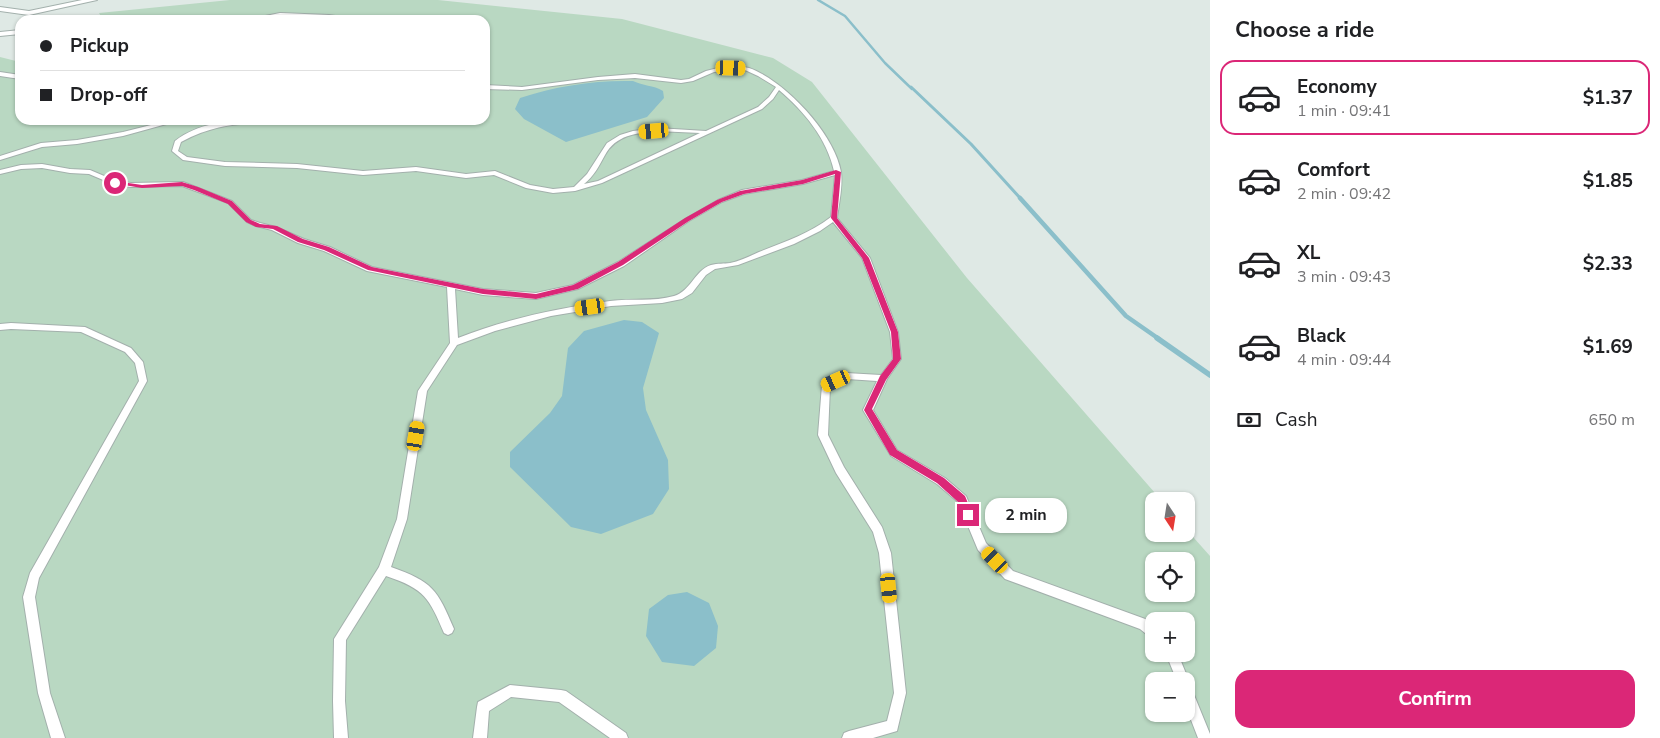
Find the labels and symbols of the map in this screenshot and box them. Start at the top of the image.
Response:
car [715,60,746,76]
car [638,122,669,140]
route start [104,172,126,194]
car [574,297,605,317]
car [819,368,852,394]
car [406,420,425,452]
north arrow [1145,492,1195,542]
callout: 2 min [986,498,1068,532]
route end [957,504,979,526]
car [979,544,1010,576]
car [879,572,898,604]

